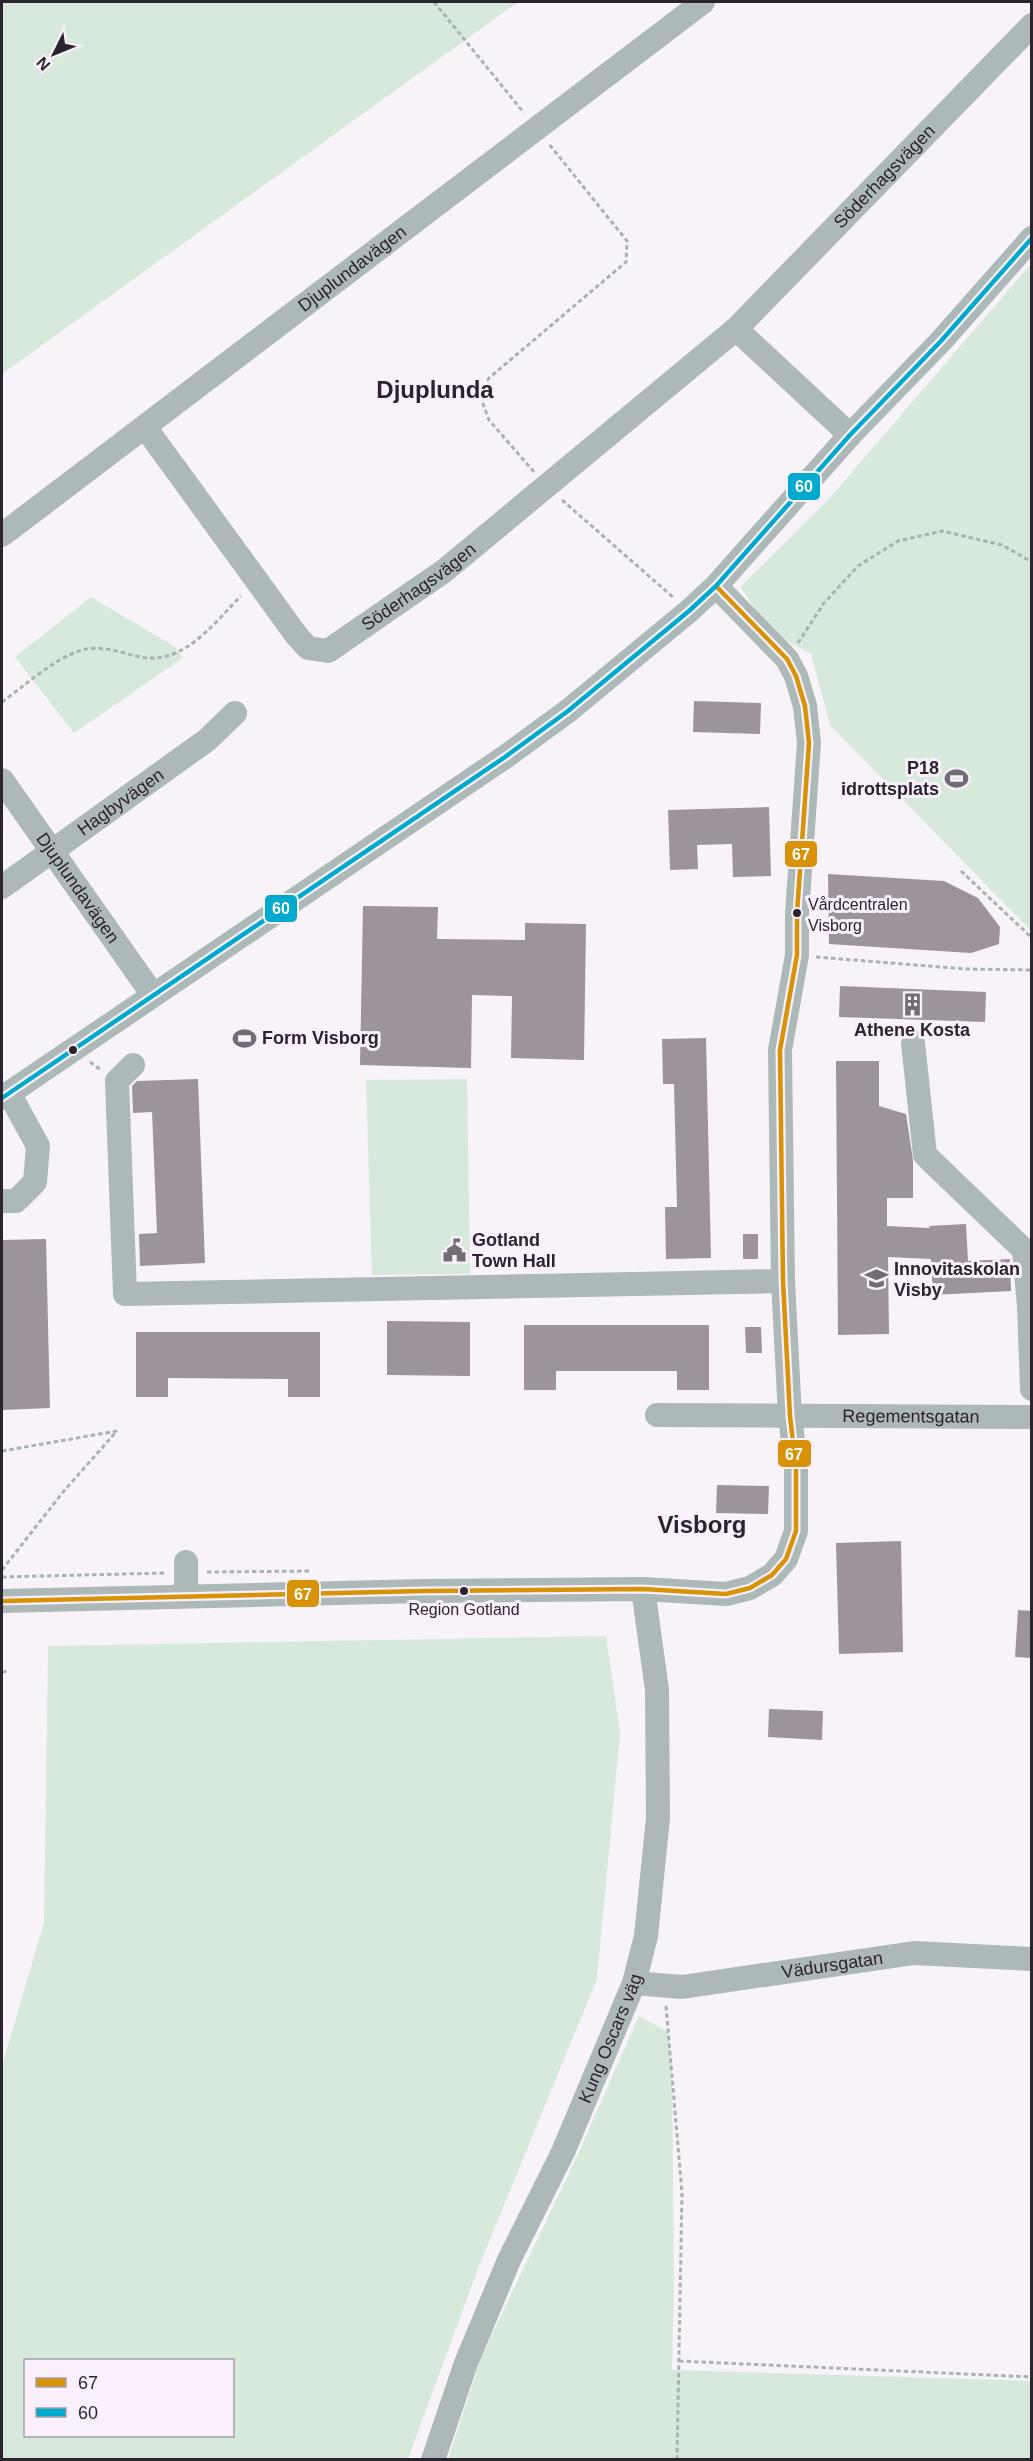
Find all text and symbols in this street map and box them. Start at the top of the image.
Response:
north arrow [24,24,84,84]
text: N [33,54,54,74]
street label: Söderhagsvägen [830,121,939,232]
street label: Djuplundavägen [294,221,410,316]
district label: Djuplunda [376,376,494,403]
line badge: 60 [787,472,821,501]
text: 60 [795,478,813,495]
street label: Söderhagsvägen [358,539,480,635]
place label: P18 idrottsplats [841,758,939,799]
street label: Hagbyvägen [74,764,168,840]
sports icon: P18 idrottsplats [944,765,970,791]
street label: Djuplundavägen [32,829,123,947]
line badge: 67 [784,840,818,868]
text: 67 [792,846,810,863]
line badge: 60 [264,894,298,923]
place label: Vårdcentralen Visborg [808,896,908,934]
text: 60 [272,900,290,917]
marker: Vårdcentralen Visborg [791,907,803,919]
building icon: Athene Kosta [899,991,925,1017]
place label: Athene Kosta [854,1020,971,1040]
sports icon: Form Visborg [231,1025,257,1051]
place label: Form Visborg [262,1028,379,1048]
unlabelled marker [67,1044,79,1056]
place label: Gotland Town Hall [472,1230,556,1271]
public building icon: Gotland Town Hall [441,1237,467,1263]
place label: Innovitaskolan Visby [894,1259,1020,1300]
school or university icon: Innovitaskolan Visby [863,1266,889,1292]
street label: Regementsgatan [842,1406,980,1427]
line badge: 67 [777,1439,812,1468]
text: 67 [785,1446,803,1463]
district label: Visborg [658,1511,746,1538]
line badge: 67 [286,1579,320,1608]
marker: Region Gotland [458,1585,470,1597]
text: 67 [294,1586,312,1603]
place label: Region Gotland [408,1601,520,1618]
street label: Vädursgatan [780,1948,884,1982]
street label: Kung Oscars väg [575,1972,646,2106]
legend [24,2359,234,2437]
text: 67 [78,2373,98,2393]
text: 60 [78,2403,98,2423]

